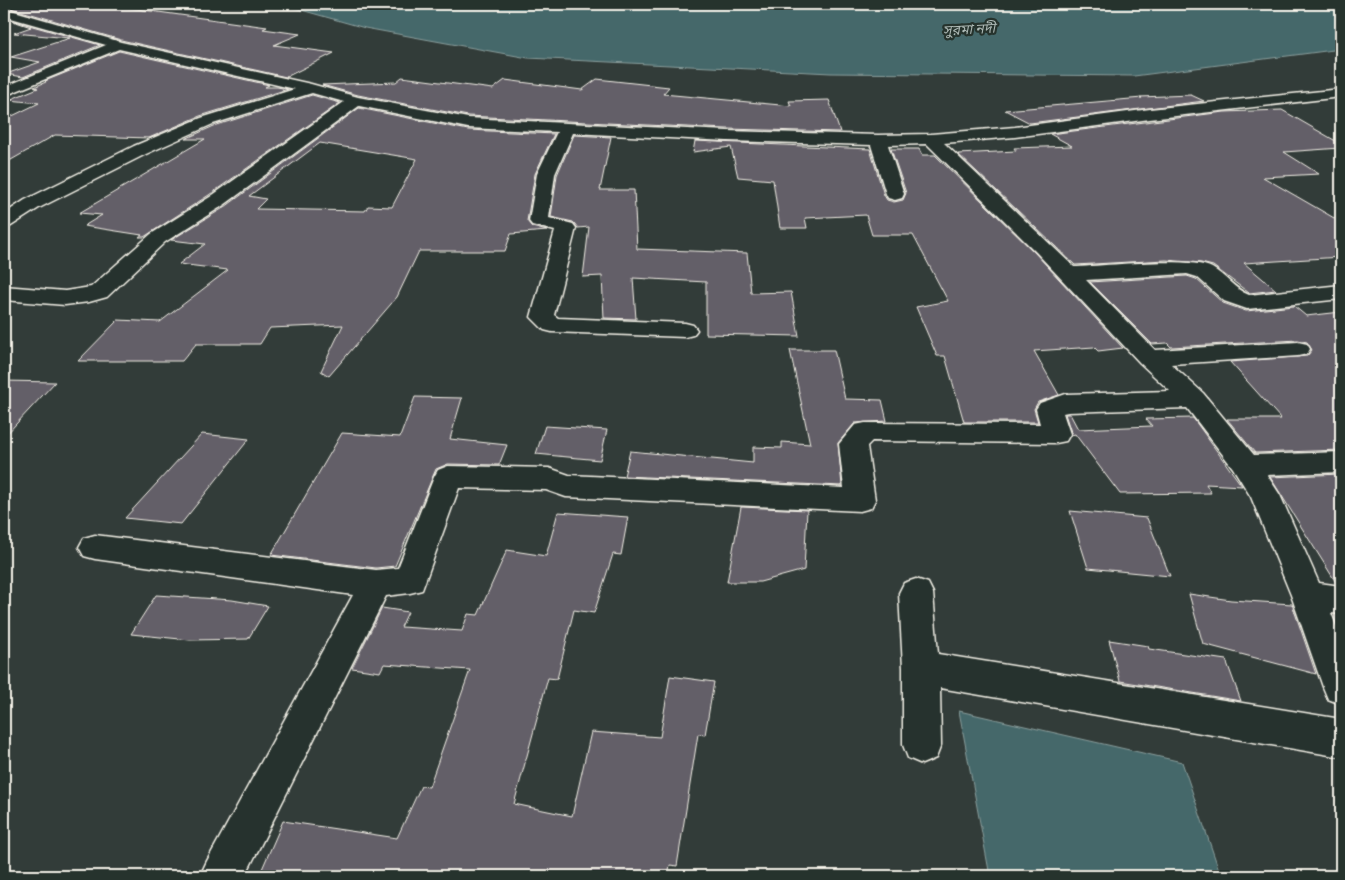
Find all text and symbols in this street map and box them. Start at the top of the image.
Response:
water label: সুরমা নদী [942,19,999,39]

